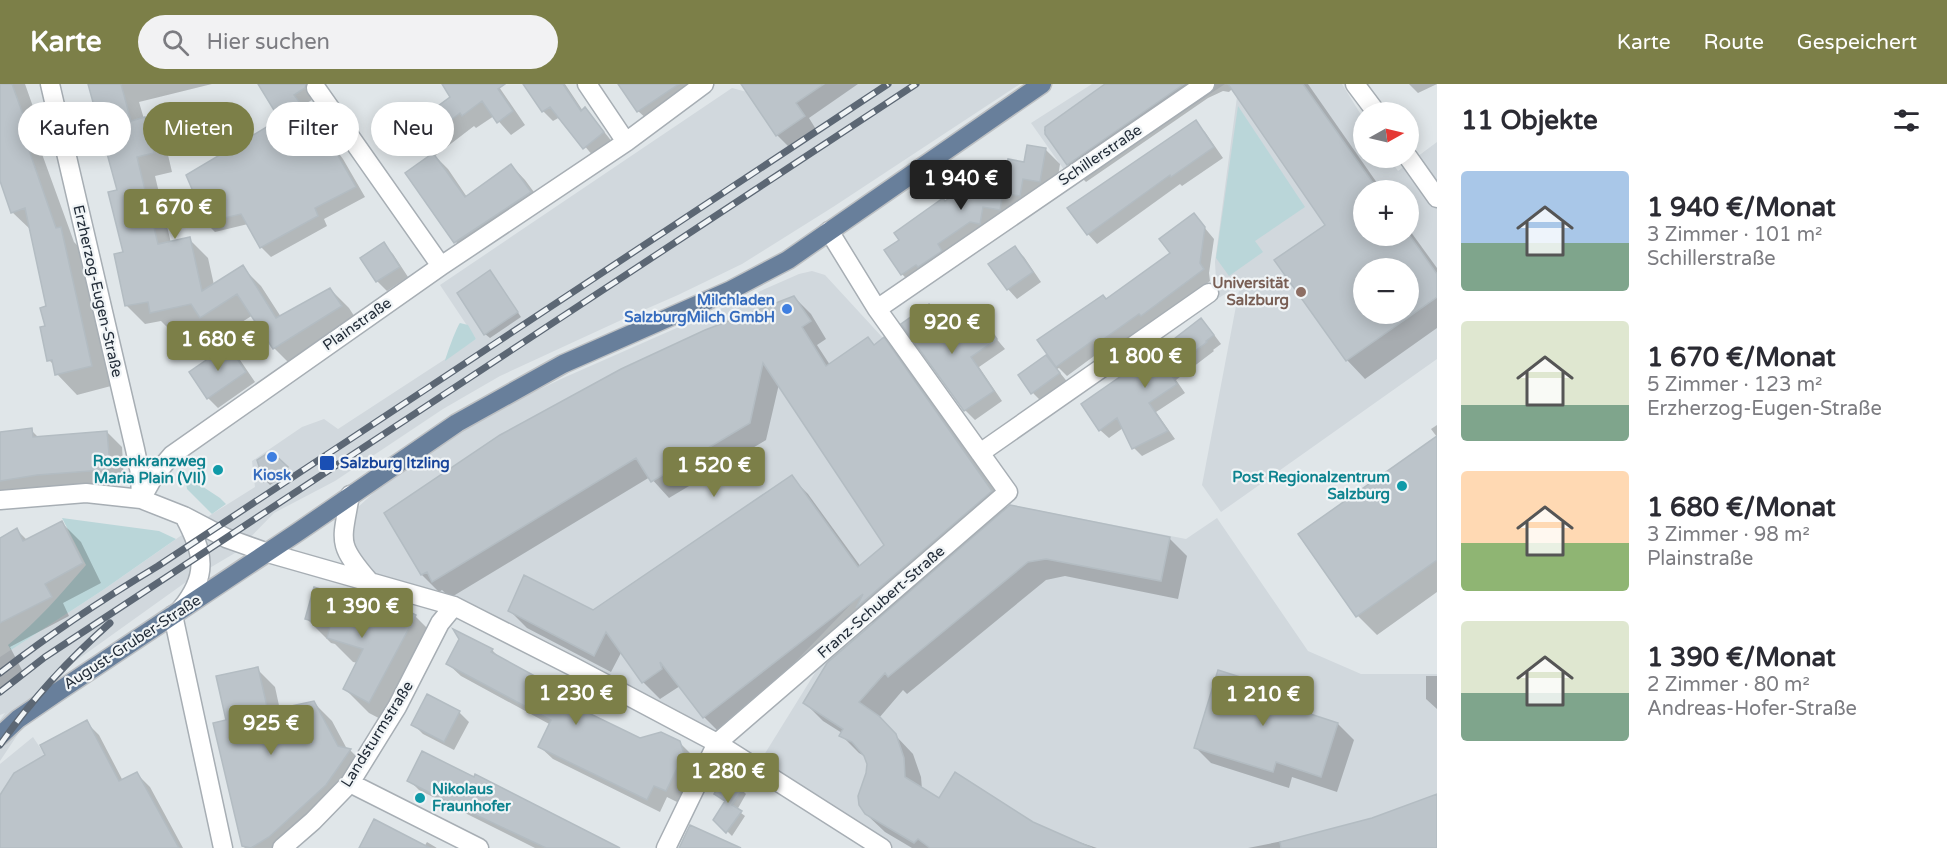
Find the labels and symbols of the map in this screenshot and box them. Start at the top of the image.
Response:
north arrow [1353,102,1419,168]
street label: Schillerstraße [1055,121,1145,189]
pin: 1 940 € [906,160,1016,211]
pin: 1 670 € [120,189,230,240]
street label: Erzherzog-Eugen-Straße [69,203,127,379]
place label: Universität Salzburg [1212,274,1289,310]
marker: Universität Salzburg [1294,285,1308,299]
place label: Milchladen SalzburgMilch GmbH [624,291,775,327]
street label: Plainstraße [319,294,395,354]
marker: Milchladen SalzburgMilch GmbH [780,302,794,316]
pin: 920 € [910,304,994,355]
pin: 1 680 € [163,321,273,372]
pin: 1 800 € [1090,338,1200,389]
pin: 1 520 € [659,447,769,498]
marker: Kiosk [265,450,279,464]
place label: Rosenkranzweg Maria Plain (VII) [93,452,206,487]
marker: Salzburg Itzling [318,454,336,472]
place label: Salzburg Itzling [340,454,450,473]
marker: Rosenkranzweg Maria Plain (VII) [211,463,225,477]
place label: Kiosk [253,466,291,484]
place label: Post Regionalzentrum Salzburg [1232,468,1390,504]
marker: Post Regionalzentrum Salzburg [1395,479,1409,493]
street label: Franz-Schubert-Straße [814,542,948,662]
pin: 1 390 € [307,588,417,639]
street label: August-Gruber-Straße [60,591,204,693]
pin: 1 230 € [521,675,631,726]
pin: 1 210 € [1208,676,1318,727]
street label: Landsturmstraße [337,678,417,790]
pin: 925 € [229,705,313,756]
pin: 1 280 € [673,753,783,804]
place label: Nikolaus Fraunhofer [432,780,511,815]
marker: Nikolaus Fraunhofer [413,791,427,805]

